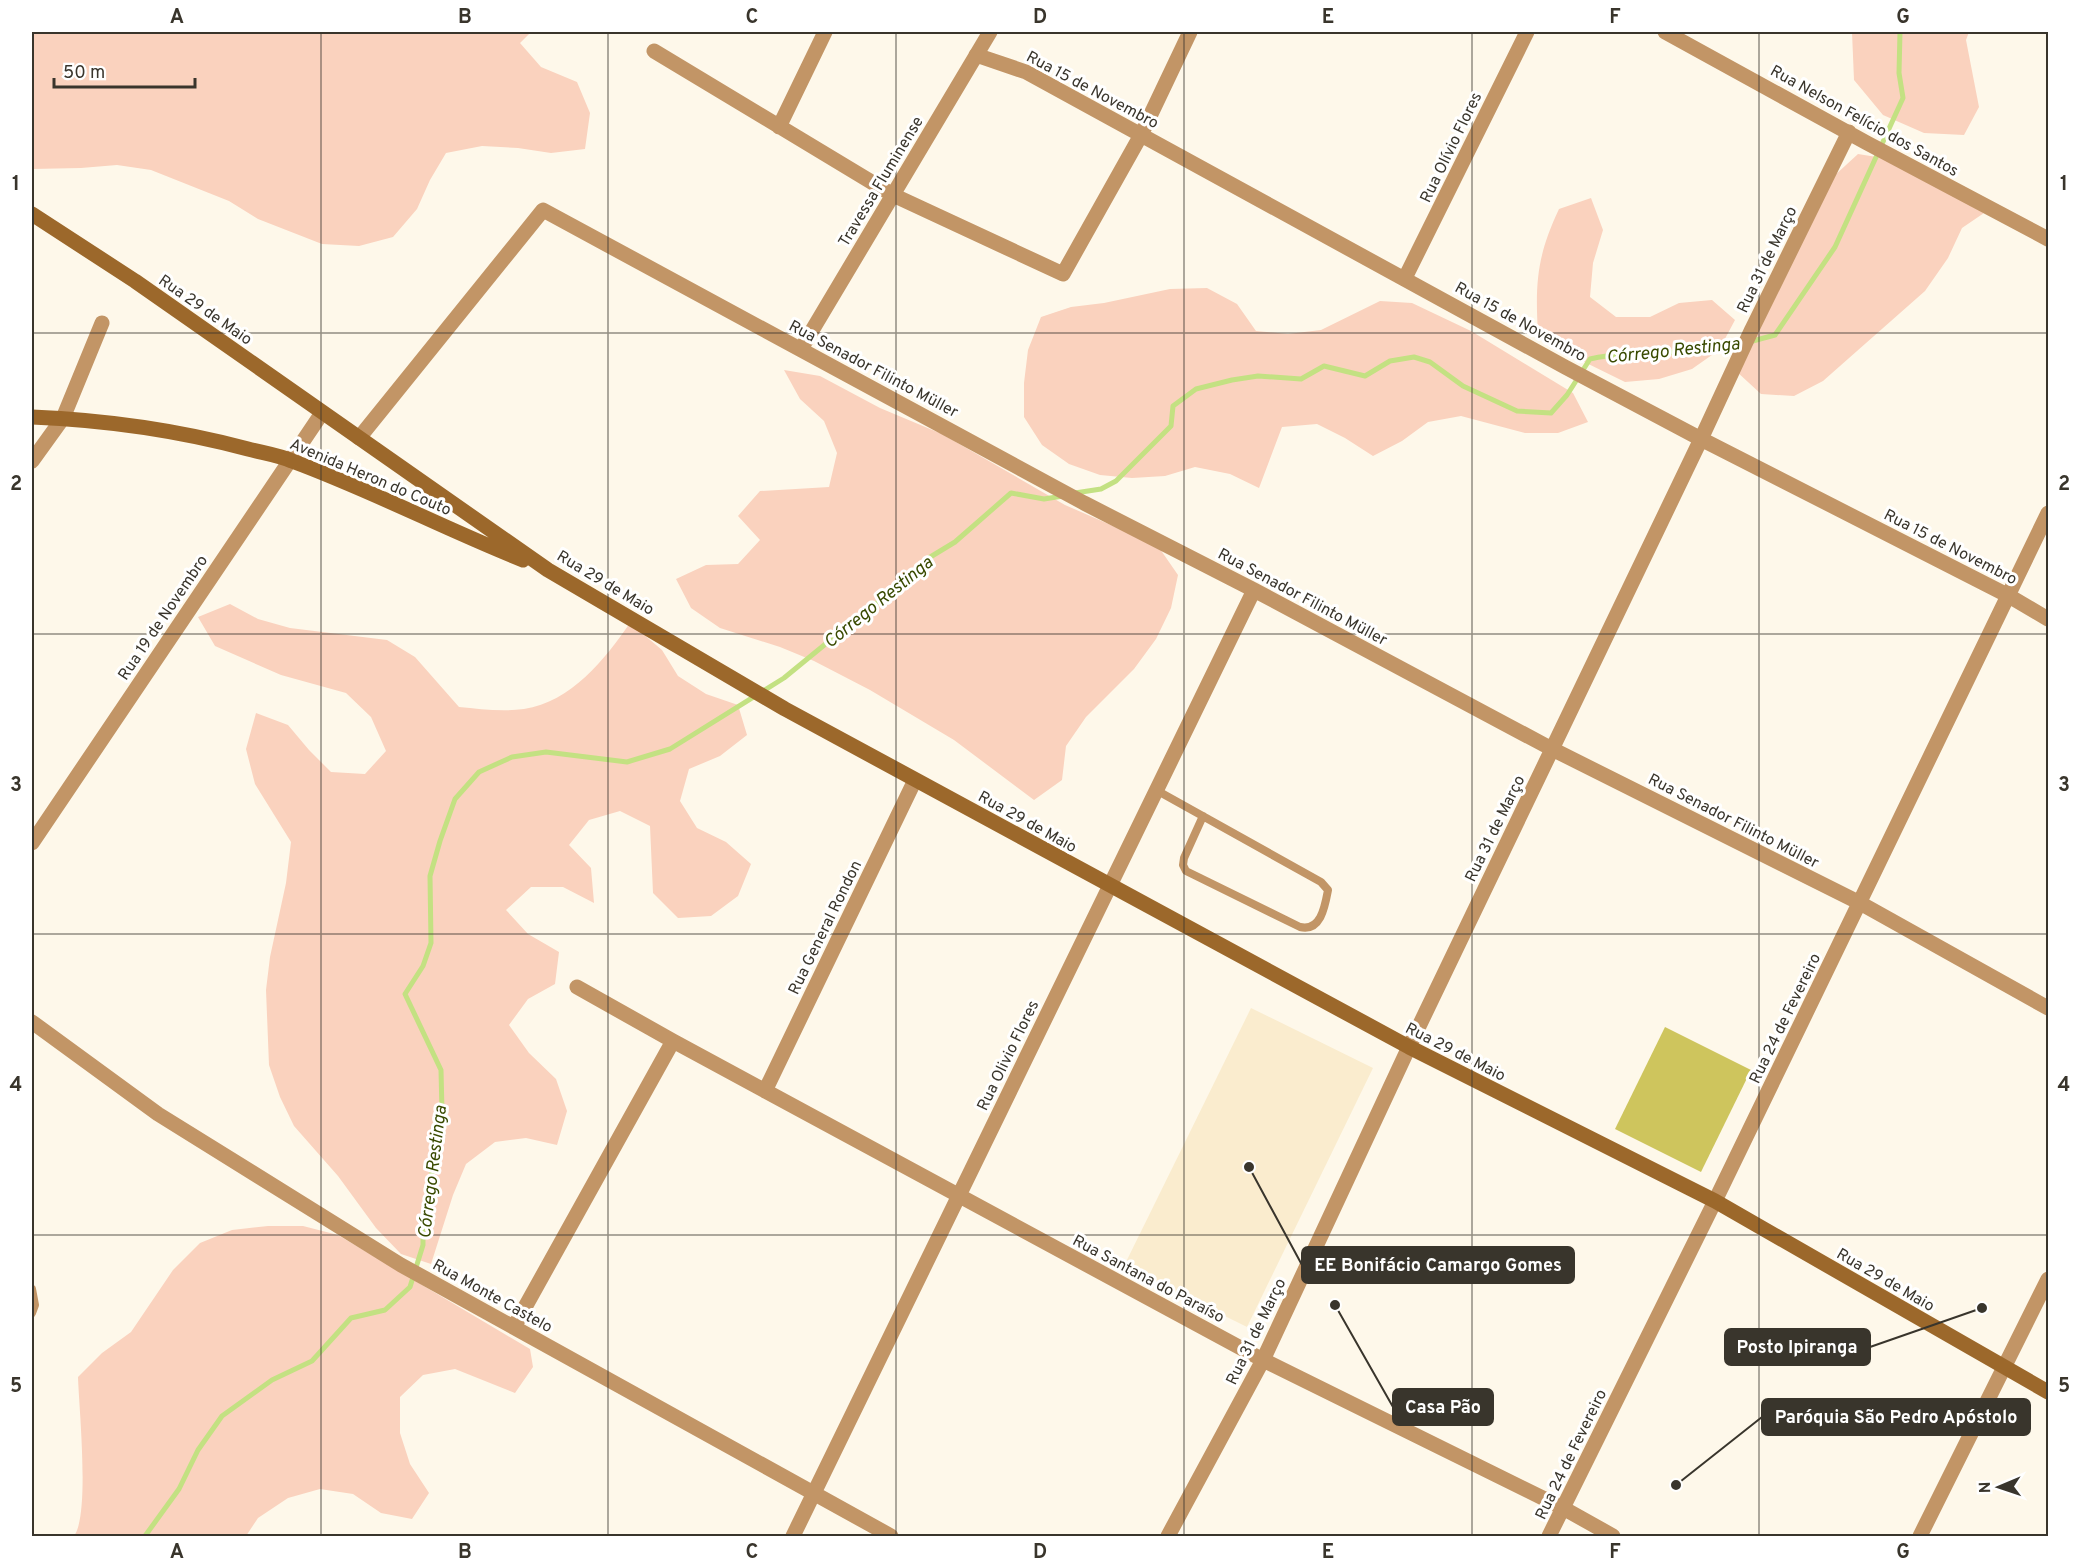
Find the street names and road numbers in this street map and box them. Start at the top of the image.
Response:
street label: Rua 15 de Novembro [1022,47,1162,134]
street label: Rua Nelson Felício dos Santos [1766,62,1962,182]
street label: Rua Olívio Flores [1416,89,1487,206]
street label: Travessa Fluminense [835,113,929,251]
street label: Rua 31 de Março [1733,203,1802,317]
street label: Rua 29 de Maio [154,271,256,350]
street label: Rua 15 de Novembro [1451,278,1589,367]
street label: Rua Senador Filinto Müller [785,317,961,423]
street label: Avenida Heron do Couto [286,435,454,521]
street label: Rua 15 de Novembro [1880,505,2020,590]
street label: Rua Senador Filinto Müller [1214,545,1390,651]
street label: Rua 29 de Maio [553,547,657,621]
street label: Rua 19 de Novembro [114,552,213,684]
street label: Rua Senador Filinto Müller [1644,770,1822,874]
street label: Rua 31 de Março [1461,772,1530,886]
street label: Rua 29 de Maio [974,787,1080,858]
street label: Rua General Rondon [785,857,867,998]
street label: Rua 24 de Fevereiro [1746,950,1826,1087]
street label: Rua Olivio Flores [973,997,1044,1114]
street label: Rua 29 de Maio [1402,1019,1509,1087]
street label: Rua Santana do Paraíso [1069,1231,1227,1328]
street label: Rua 29 de Maio [1832,1245,1938,1317]
street label: Rua Monte Castelo [428,1255,556,1338]
street label: Rua 31 de Março [1222,1275,1291,1389]
street label: Rua 24 de Fevereiro [1532,1386,1612,1523]

